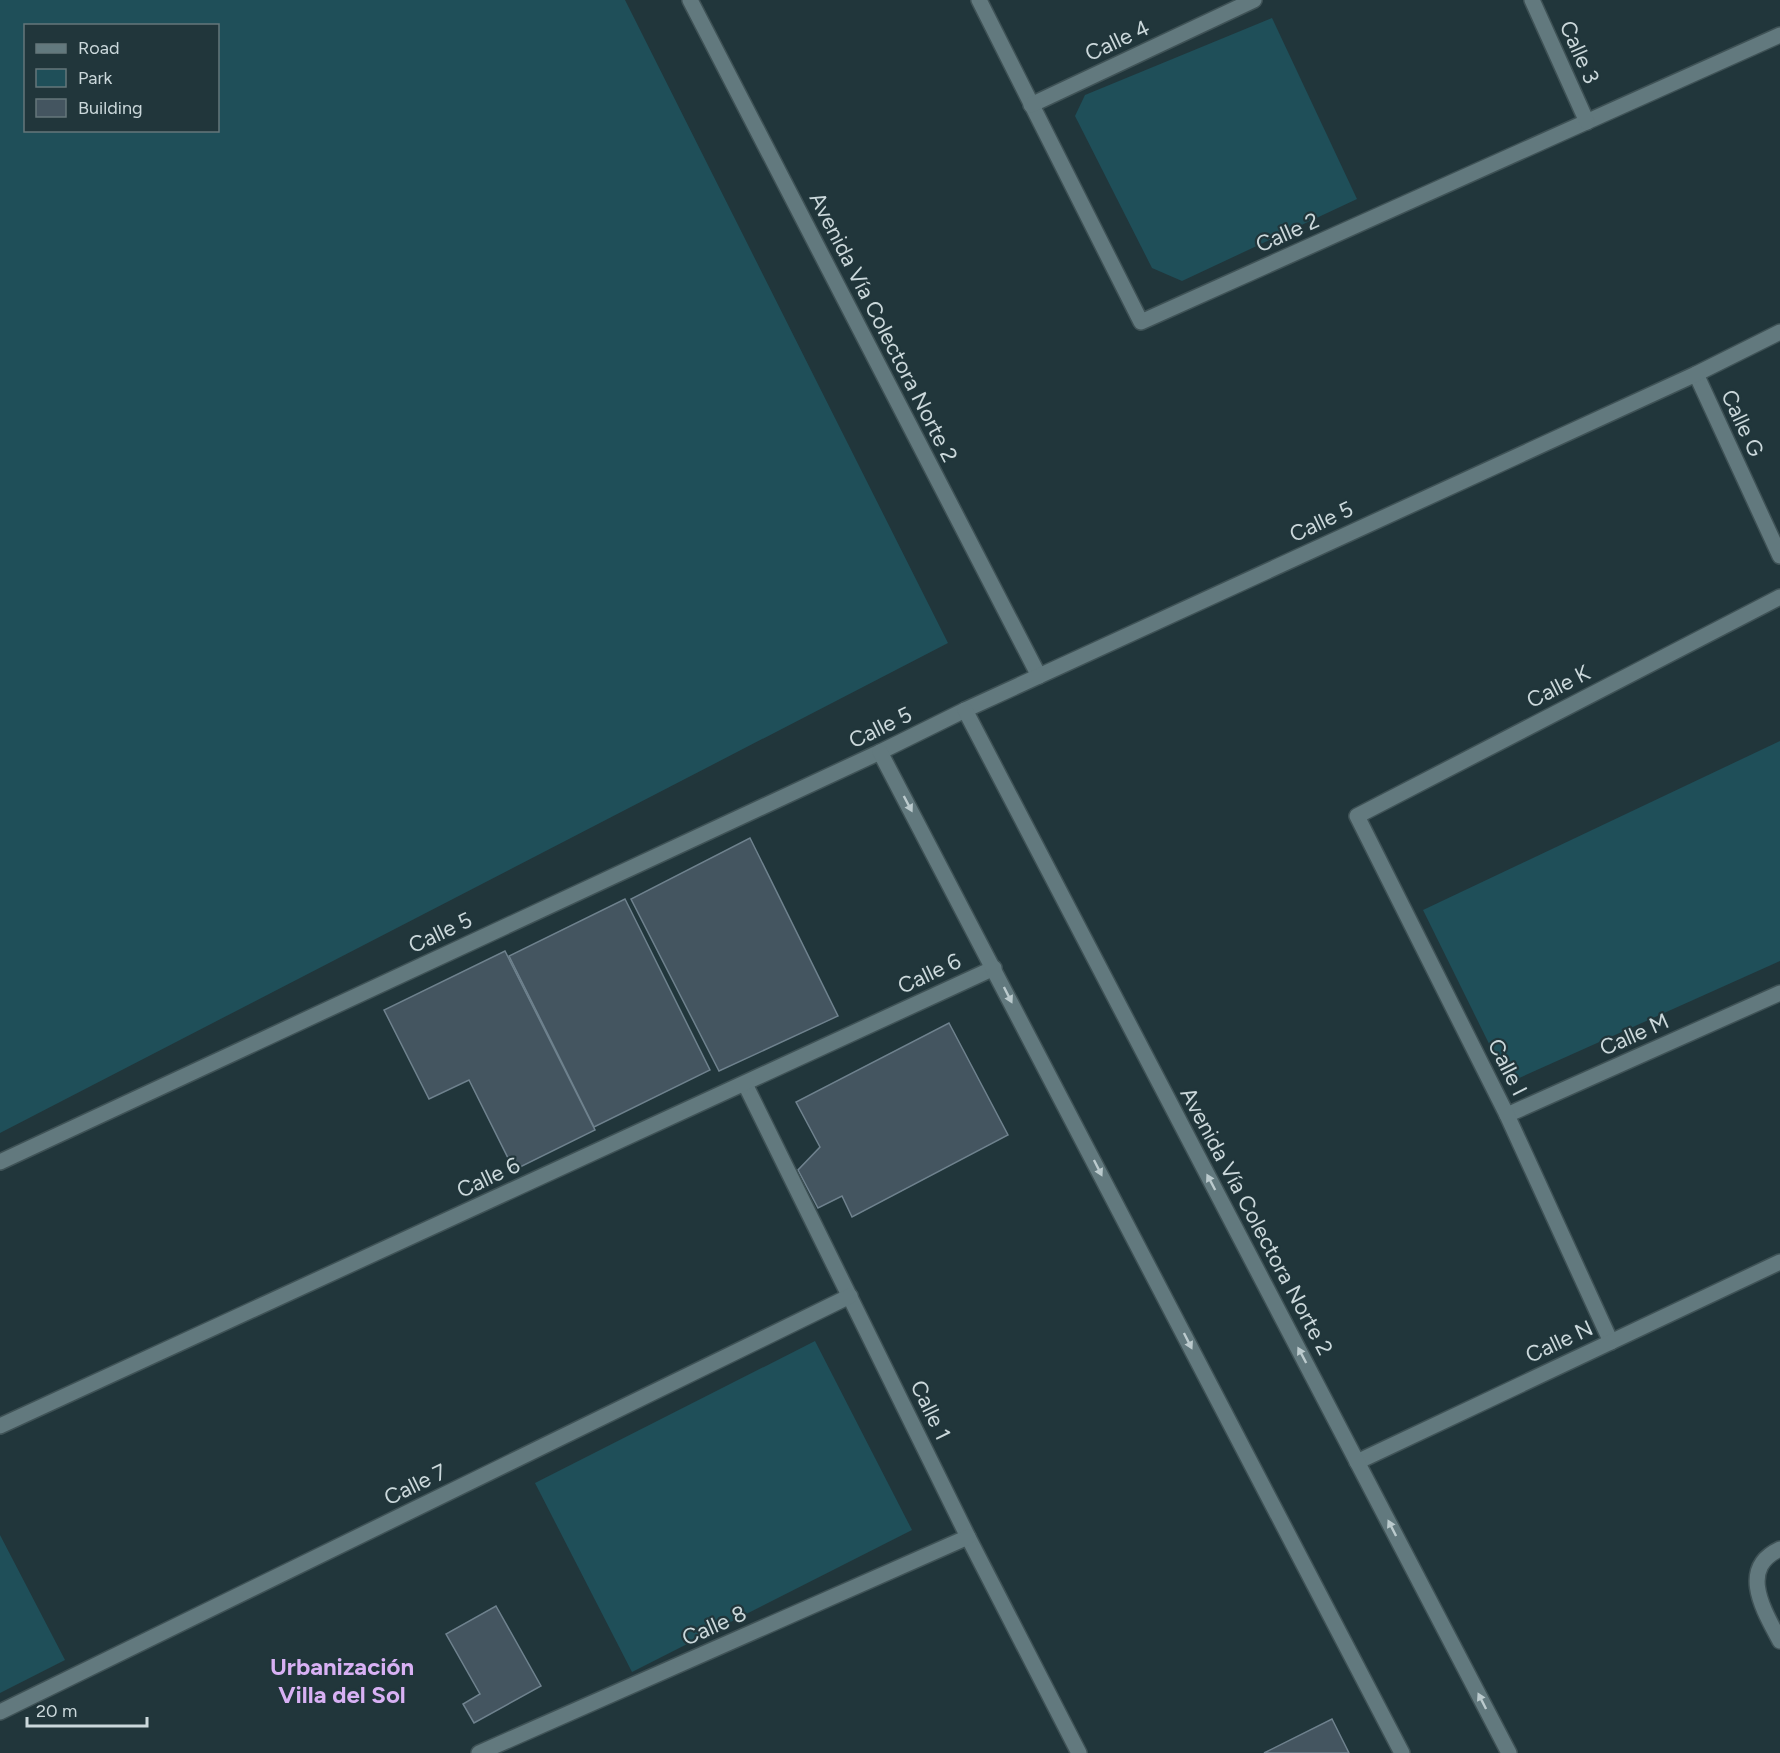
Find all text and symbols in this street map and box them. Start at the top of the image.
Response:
street label: Calle 4 [1081,14,1154,67]
street label: Calle 3 [1554,16,1605,88]
legend [24,24,219,132]
text: Road [78,37,119,59]
text: Park [78,67,113,89]
text: Building [78,97,143,119]
street label: Avenida Vía Colectora Norte 2 [804,188,964,467]
street label: Calle 2 [1251,207,1323,258]
street label: Calle G [1715,385,1770,461]
street label: Calle 5 [1285,495,1357,548]
street label: Calle K [1522,659,1595,714]
street label: Calle 5 [844,701,916,754]
one-way arrow [903,796,913,813]
street label: Calle 5 [404,906,476,959]
street label: Calle 6 [893,947,965,1000]
one-way arrow [1004,987,1013,1004]
street label: Calle M [1595,1007,1673,1062]
street label: Calle I [1482,1034,1533,1100]
street label: Avenida Vía Colectora Norte 2 [1174,1083,1339,1360]
street label: Calle 6 [452,1151,524,1204]
one-way arrow [1093,1160,1103,1177]
one-way arrow [1207,1174,1216,1191]
street label: Calle N [1521,1314,1597,1369]
one-way arrow [1183,1333,1193,1350]
one-way arrow [1297,1346,1307,1363]
street label: Calle 1 [905,1376,957,1445]
street label: Calle 7 [380,1458,451,1511]
one-way arrow [1387,1519,1397,1536]
street label: Calle 8 [678,1599,751,1652]
district label: Urbanización Villa del Sol [270,1652,414,1709]
scale bar [27,1690,147,1728]
one-way arrow [1477,1692,1487,1710]
text: 20 m [36,1700,77,1722]

